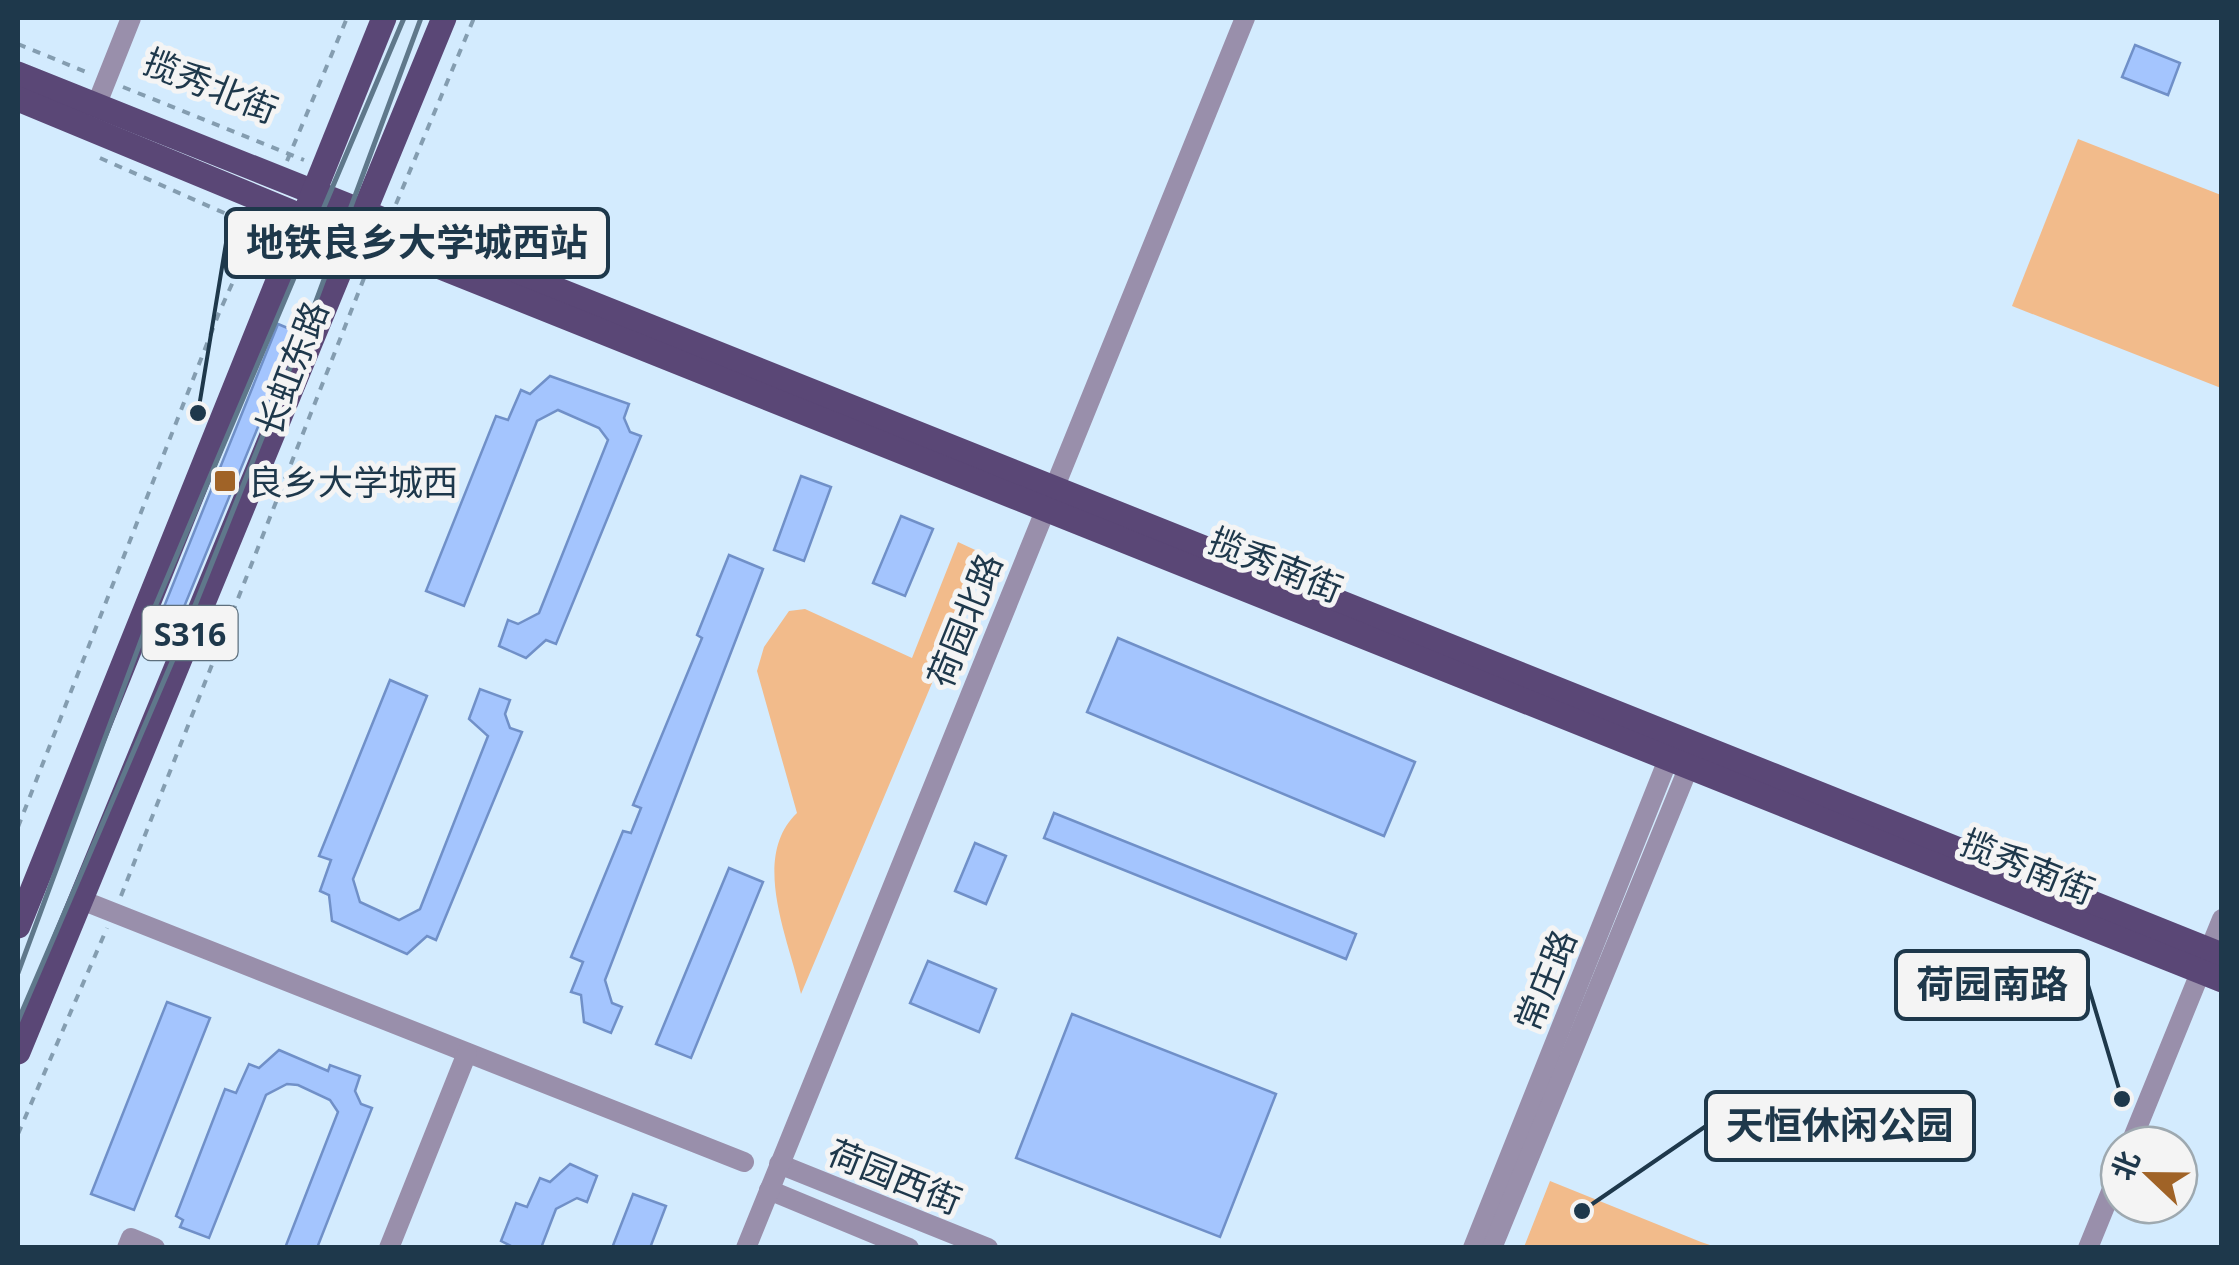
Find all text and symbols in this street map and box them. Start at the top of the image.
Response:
street label: 揽秀北街 [137,37,285,133]
callout: 地铁良乡大学城西站 [226,209,608,277]
text: 地铁良乡大学城西站 [246,215,588,267]
street label: 长虹东路 [244,294,338,442]
place label: 良乡大学城西 [248,458,458,505]
marker: 良乡大学城西 [212,468,238,494]
street label: 揽秀南街 [1202,516,1350,612]
street label: 荷园北路 [916,546,1012,694]
road number: S316 [142,606,238,660]
street label: 揽秀南街 [1954,818,2102,914]
street label: 常庄路 [1504,923,1586,1037]
callout: 荷园南路 [1896,951,2088,1019]
text: 荷园南路 [1916,957,2068,1009]
callout: 天恒休闲公园 [1706,1092,1974,1160]
text: 天恒休闲公园 [1726,1098,1954,1150]
north arrow [2099,1125,2199,1225]
street label: 荷园西街 [821,1128,969,1224]
text: 北 [2102,1145,2148,1185]

